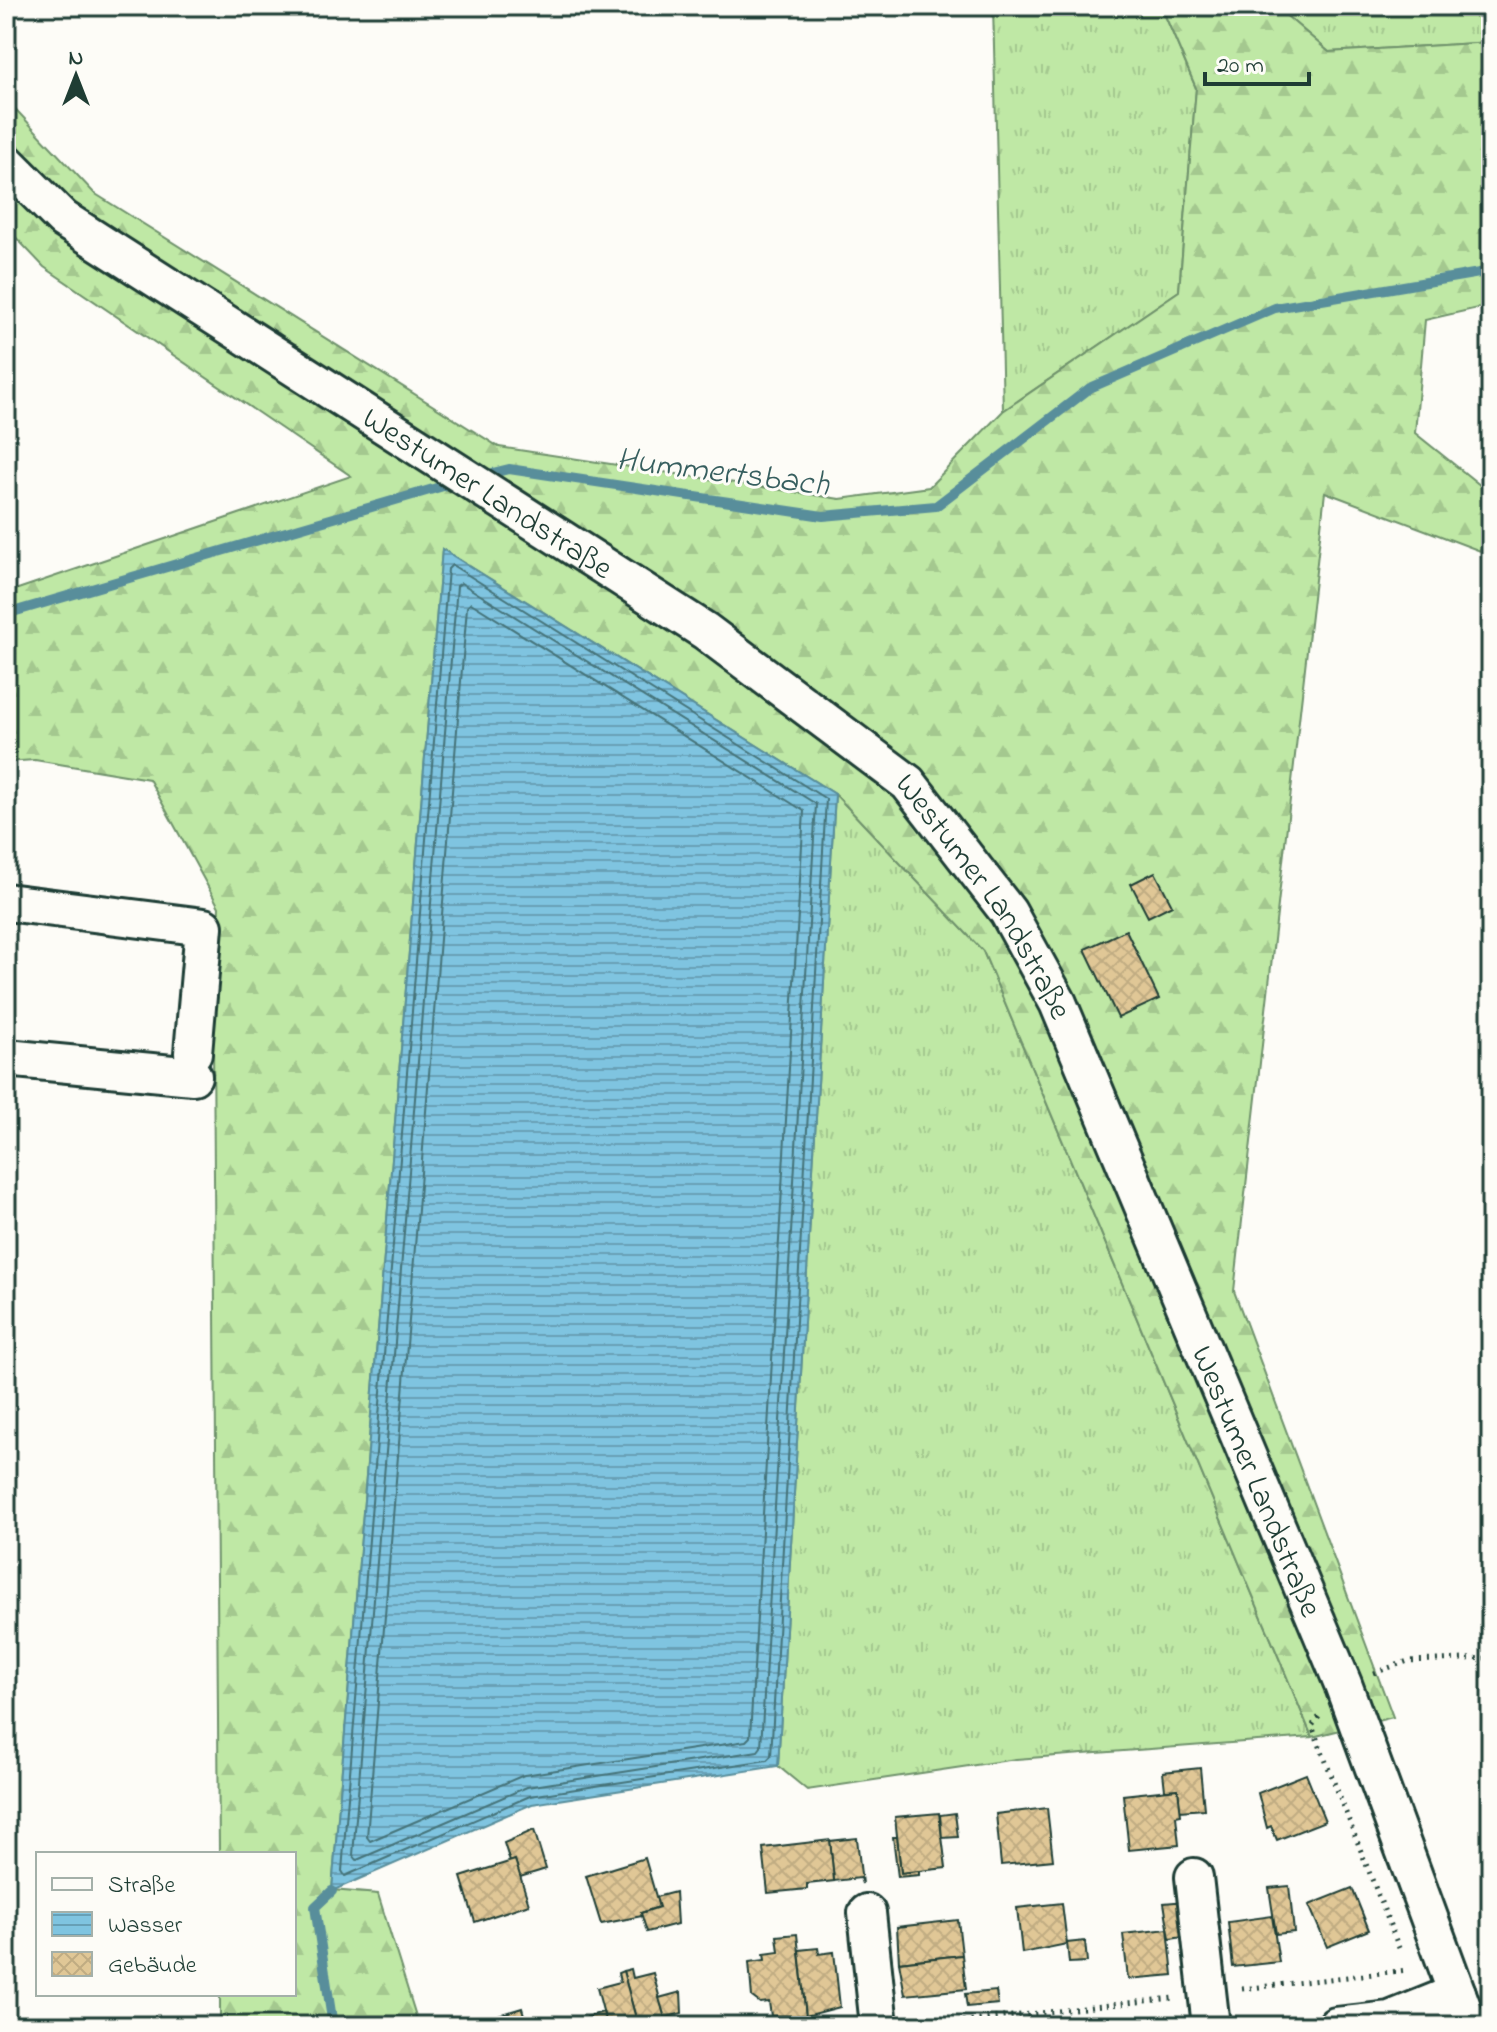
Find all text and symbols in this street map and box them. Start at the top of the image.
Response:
north arrow [36,36,116,116]
scale bar [1205,36,1309,86]
text: N [69,43,83,75]
text: 20 m [1217,49,1264,84]
street label: Westumer Landstraße [352,397,622,593]
water label: Hummertsbach [613,436,833,512]
street label: Westumer Landstraße [882,764,1082,1028]
street label: Westumer Landstraße [1177,1339,1333,1625]
legend [36,1852,296,1996]
text: Straße [108,1869,175,1904]
text: Wasser [108,1909,183,1944]
text: Gebäude [108,1949,197,1984]

